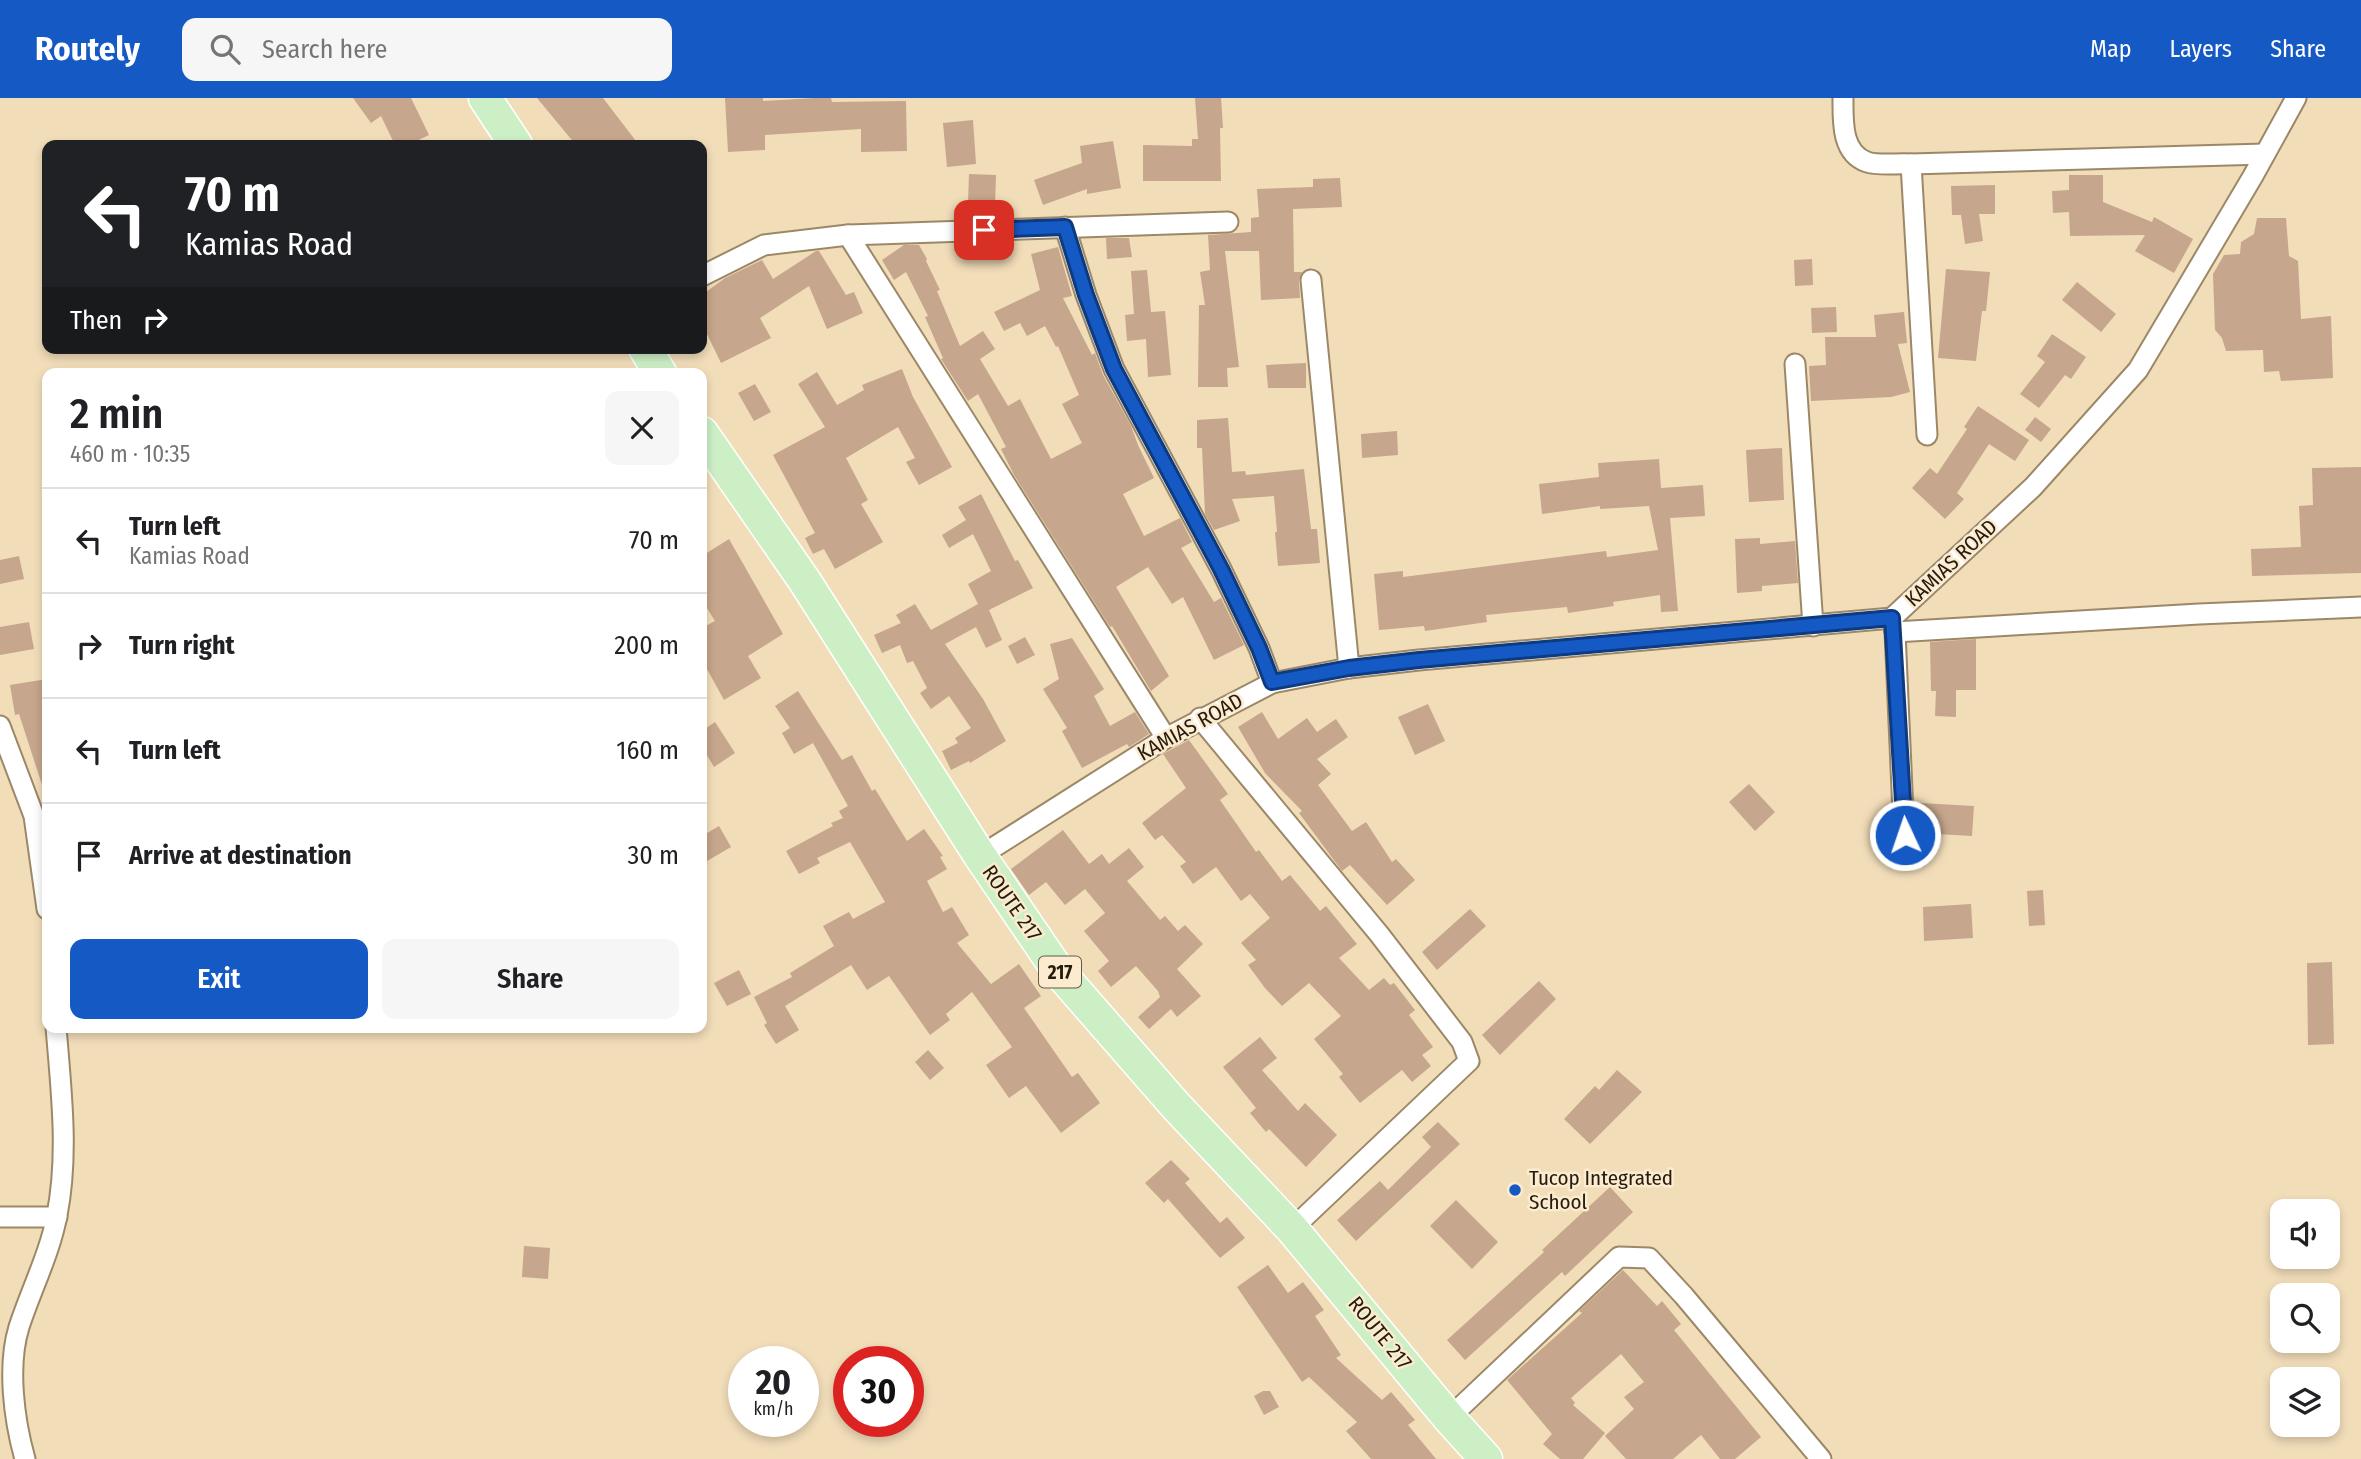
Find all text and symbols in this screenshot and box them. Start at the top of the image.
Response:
search box [182,18,672,81]
text: Routely [35,29,140,69]
icon: search [206,30,244,68]
text: Search here [262,34,387,65]
text: Map [2090,35,2132,63]
text: Layers [2170,35,2232,63]
text: Share [2270,35,2326,63]
text: 70 m [185,165,280,224]
icon: left [70,168,161,259]
pin [954,200,1014,260]
icon: arrive [965,211,1003,249]
text: Kamias Road [185,225,353,263]
icon: right [136,301,174,339]
text: Then [70,305,122,336]
text: 2 min [70,389,163,439]
button: close [605,391,679,465]
text: 460 m · 10:35 [70,440,190,468]
text: Turn left [129,511,221,542]
street label: KAMIAS ROAD [1900,514,2002,612]
icon: left [70,522,108,560]
text: 70 m [629,525,679,556]
text: Kamias Road [129,542,250,570]
icon: right [70,627,108,665]
text: Turn right [129,630,235,661]
text: 200 m [614,630,679,661]
street label: KAMIAS ROAD [1133,687,1247,767]
icon: left [70,732,108,770]
text: Turn left [129,735,221,766]
text: 160 m [616,735,679,766]
position arrow [1868,798,1942,872]
icon: arrive [70,837,108,875]
text: Arrive at destination [129,840,352,871]
text: 30 m [628,840,679,871]
street label: ROUTE 217 [976,860,1048,946]
button: Exit [70,939,368,1019]
button: Share [382,939,679,1019]
road number: 217 [1039,957,1081,988]
place label: Tucop Integrated School [1529,1165,1673,1215]
marker: Tucop Integrated School [1507,1182,1523,1198]
map controls [2270,1199,2340,1437]
button: sound [2270,1199,2340,1269]
button: search [2270,1283,2340,1353]
street label: ROUTE 217 [1343,1291,1417,1375]
speed limit sign: 30 [833,1346,924,1437]
text: 20 [756,1361,791,1403]
button: layers [2270,1367,2340,1437]
text: km/h [753,1398,794,1420]

